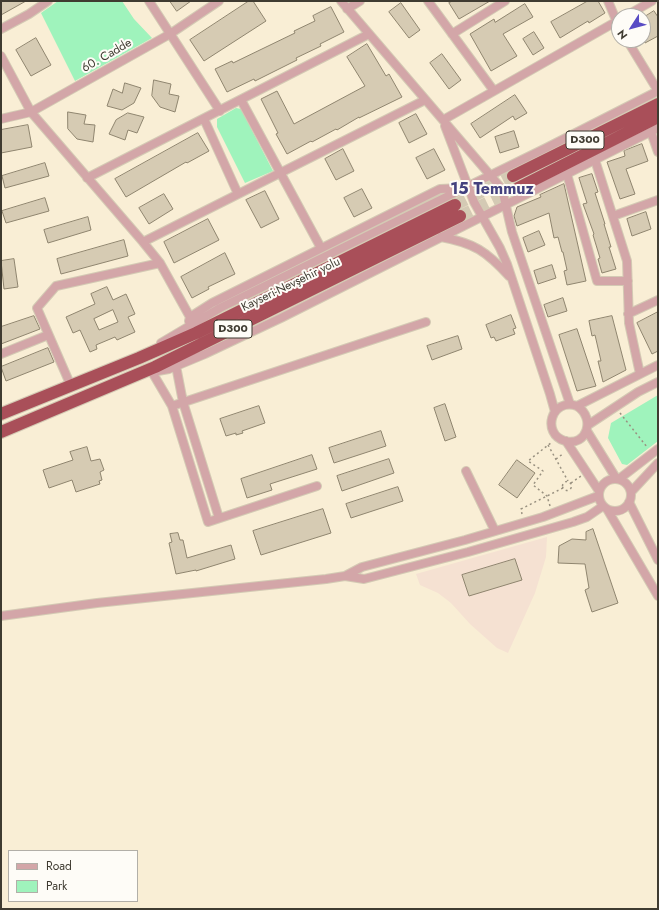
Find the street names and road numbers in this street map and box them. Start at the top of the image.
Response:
street label: 60. Cadde [80,36,134,76]
road number: D300 [566,131,604,149]
street label: Kayseri-Nevşehir yolu [239,255,343,315]
road number: D300 [214,320,252,338]

